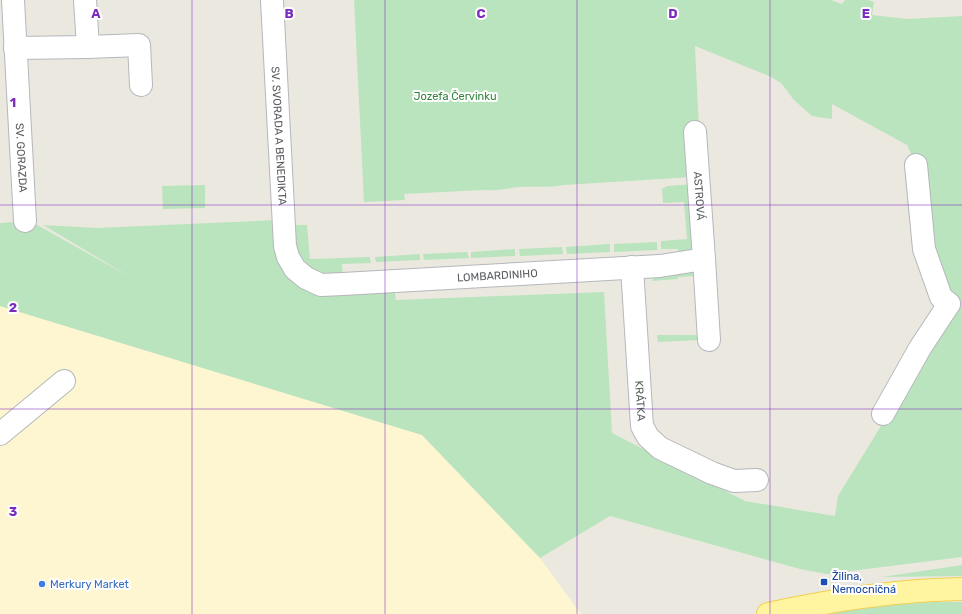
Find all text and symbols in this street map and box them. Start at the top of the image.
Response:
text: A [91,6,101,21]
text: B [284,6,294,21]
text: C [476,6,486,21]
text: D [668,6,678,21]
text: E [862,6,870,21]
street label: SV. SVORADA A BENEDIKTA [269,66,289,206]
park label: Jozefa Červinku [413,90,497,103]
text: 1 [10,95,16,110]
street label: SV. GORAZDA [13,123,30,193]
street label: ASTROVÁ [691,171,708,221]
street label: LOMBARDINIHO [457,266,538,284]
text: 2 [9,300,17,315]
street label: KRÁTKA [633,380,648,422]
text: 3 [9,504,18,519]
place label: Žilina, Nemocničná [832,570,896,596]
marker: Žilina, Nemocničná [819,577,829,587]
place label: Merkury Market [50,578,130,591]
marker: Merkury Market [37,579,47,589]

